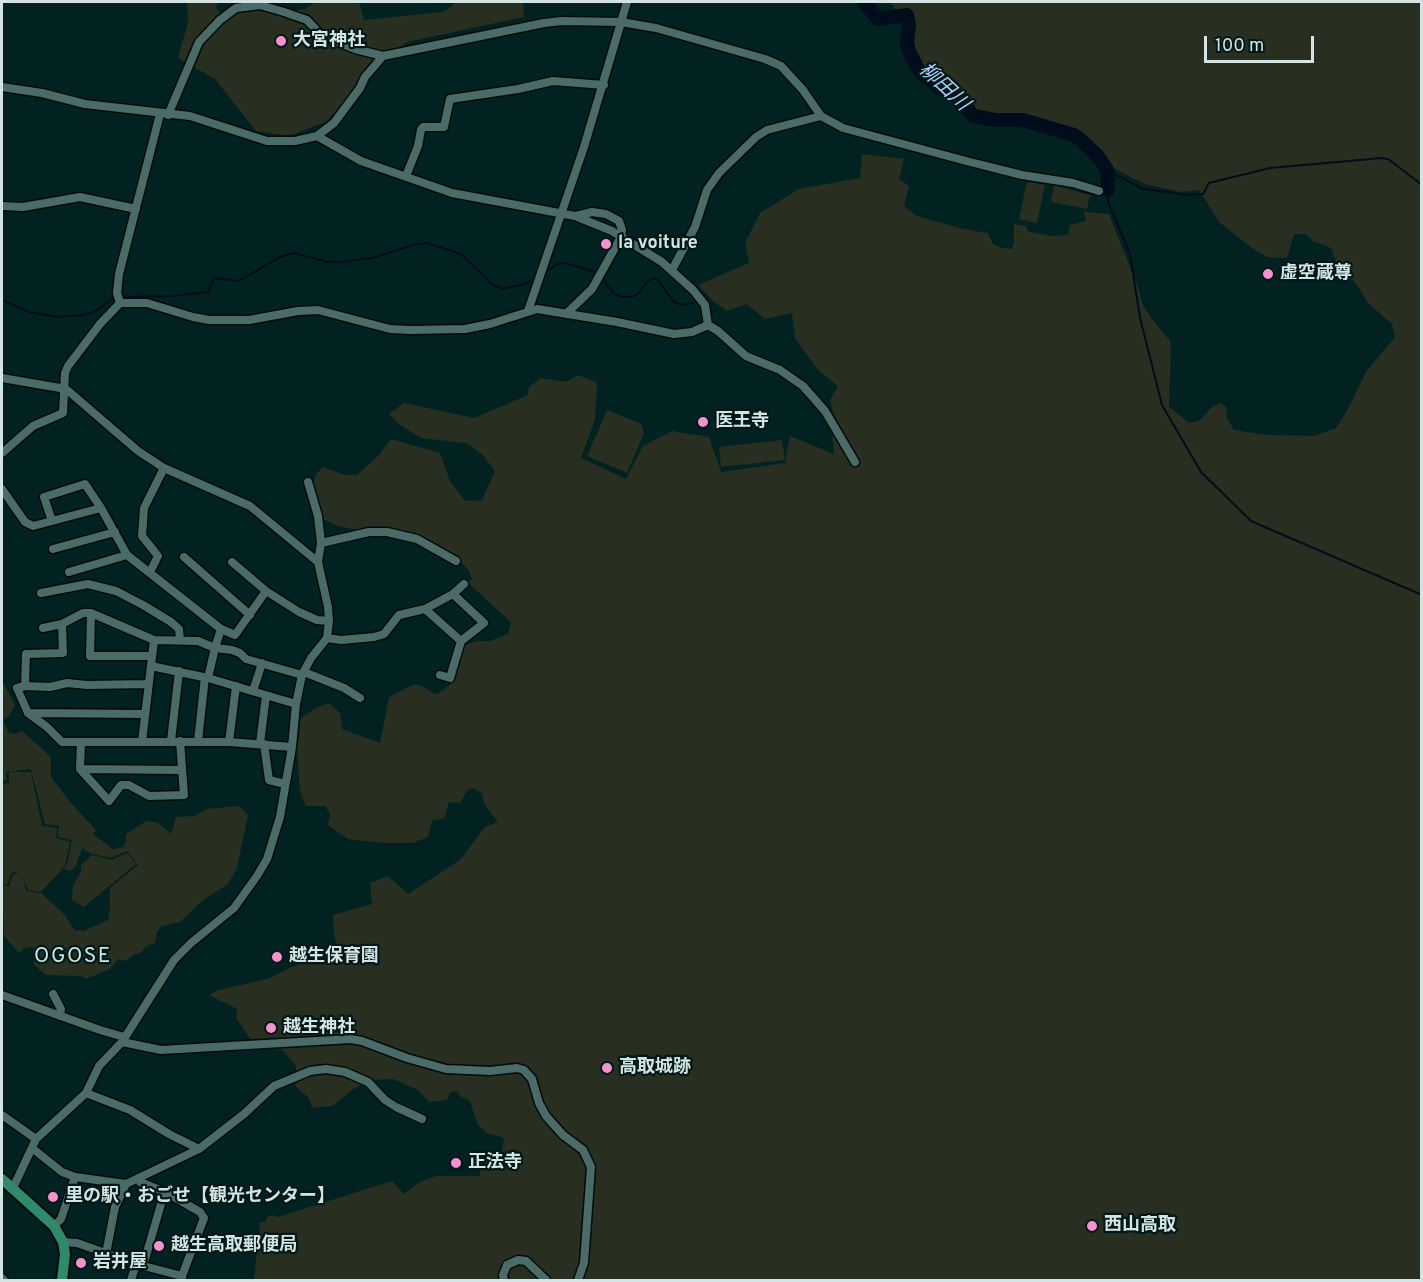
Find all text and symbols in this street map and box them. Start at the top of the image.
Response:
scale bar [1207,24,1316,62]
place label: 大宮神社 [293,30,365,52]
marker: 大宮神社 [274,34,288,48]
text: 100 m [1215,35,1264,58]
water label: 柳田川 [913,59,973,117]
place label: la voiture [618,233,698,255]
marker: la voiture [599,237,613,251]
place label: 虚空蔵尊 [1280,263,1352,285]
marker: 虚空蔵尊 [1261,267,1275,281]
place label: 医王寺 [715,411,769,433]
marker: 医王寺 [696,415,710,429]
district label: OGOSE [34,945,112,971]
place label: 越生保育園 [289,946,379,968]
marker: 越生保育園 [270,950,284,964]
place label: 越生神社 [283,1017,355,1039]
marker: 越生神社 [264,1021,278,1035]
place label: 高取城跡 [619,1057,691,1079]
marker: 高取城跡 [600,1061,614,1075]
place label: 正法寺 [468,1152,522,1174]
marker: 正法寺 [449,1156,463,1170]
place label: 里の駅・おごせ【観光センター】 [65,1186,335,1208]
marker: 里の駅・おごせ【観光センター】 [46,1190,60,1204]
place label: 西山高取 [1104,1215,1176,1237]
marker: 西山高取 [1085,1219,1099,1233]
place label: 越生高取郵便局 [171,1235,297,1257]
marker: 越生高取郵便局 [152,1239,166,1253]
place label: 岩井屋 [93,1252,147,1274]
marker: 岩井屋 [74,1256,88,1270]

